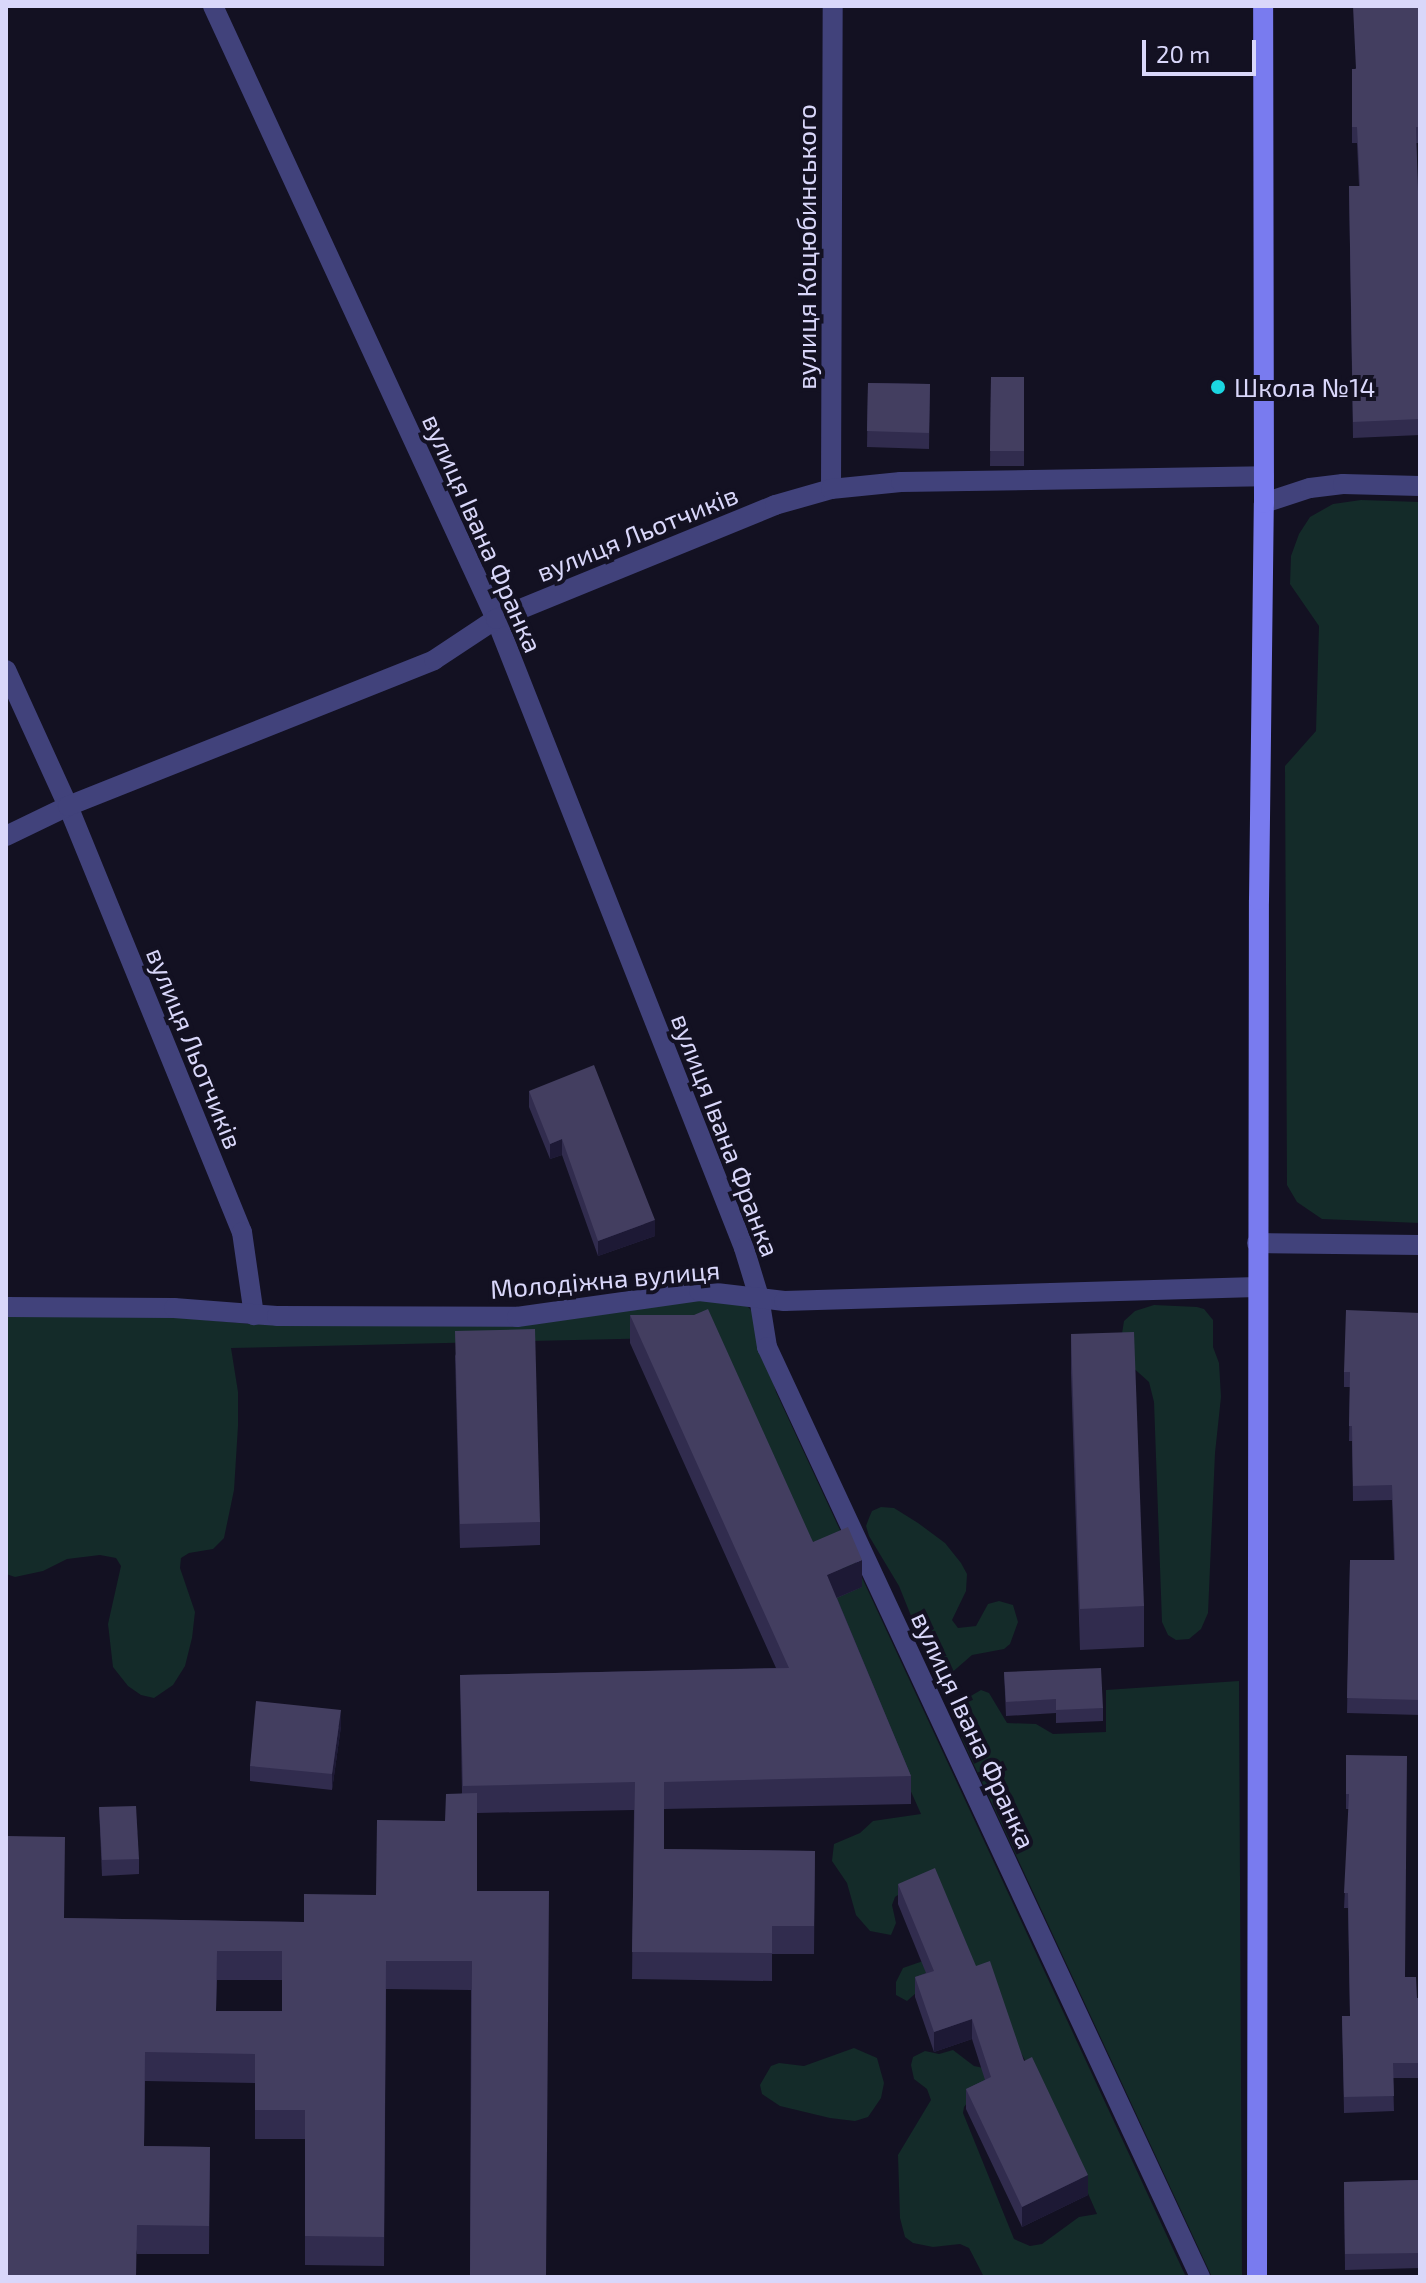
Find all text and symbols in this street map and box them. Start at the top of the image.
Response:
scale bar [1146,24,1260,74]
text: 20 m [1156,39,1210,68]
street label: вулиця Коцюбинського [790,104,822,390]
place label: Школа №14 [1234,371,1375,403]
marker: Школа №14 [1209,378,1227,396]
street label: вулиця Івана Франка [416,409,550,657]
street label: вулиця Льотчиків [532,478,742,588]
street label: вулиця Льотчиків [140,943,250,1153]
street label: вулиця Івана Франка [665,1009,787,1261]
street label: Молодіжна вулиця [489,1253,721,1305]
street label: вулиця Івана Франка [905,1607,1043,1853]

